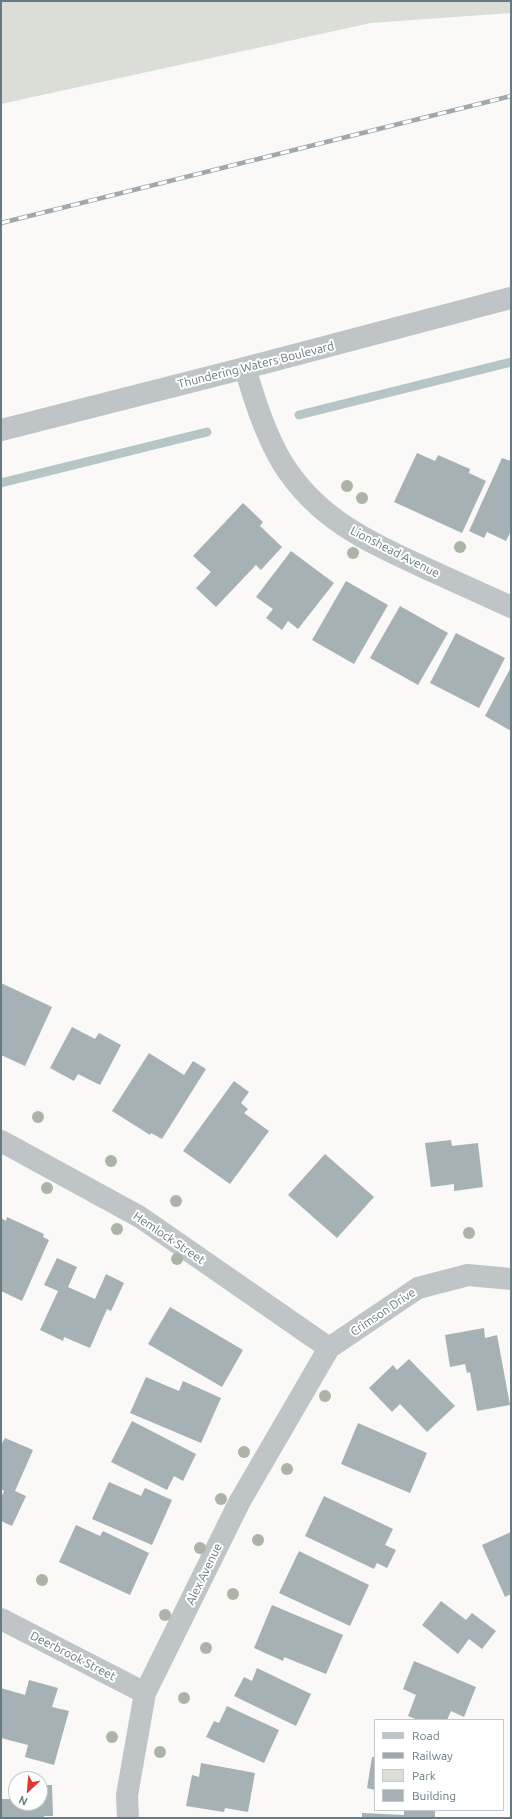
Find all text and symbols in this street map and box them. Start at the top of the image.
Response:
street label: Thundering Waters Boulevard [176,339,336,391]
street label: Lionshead Avenue [348,523,442,581]
street label: Hemlock Street [130,1209,208,1267]
street label: Crimson Drive [348,1285,418,1339]
street label: Alex Avenue [183,1541,225,1607]
street label: Deerbrook Street [28,1628,118,1684]
legend [374,1719,504,1811]
text: Road [412,1729,440,1742]
text: Railway [412,1749,453,1762]
text: Park [412,1769,436,1782]
north arrow [8,1771,48,1811]
text: Building [412,1789,456,1802]
text: N [17,1794,30,1808]

